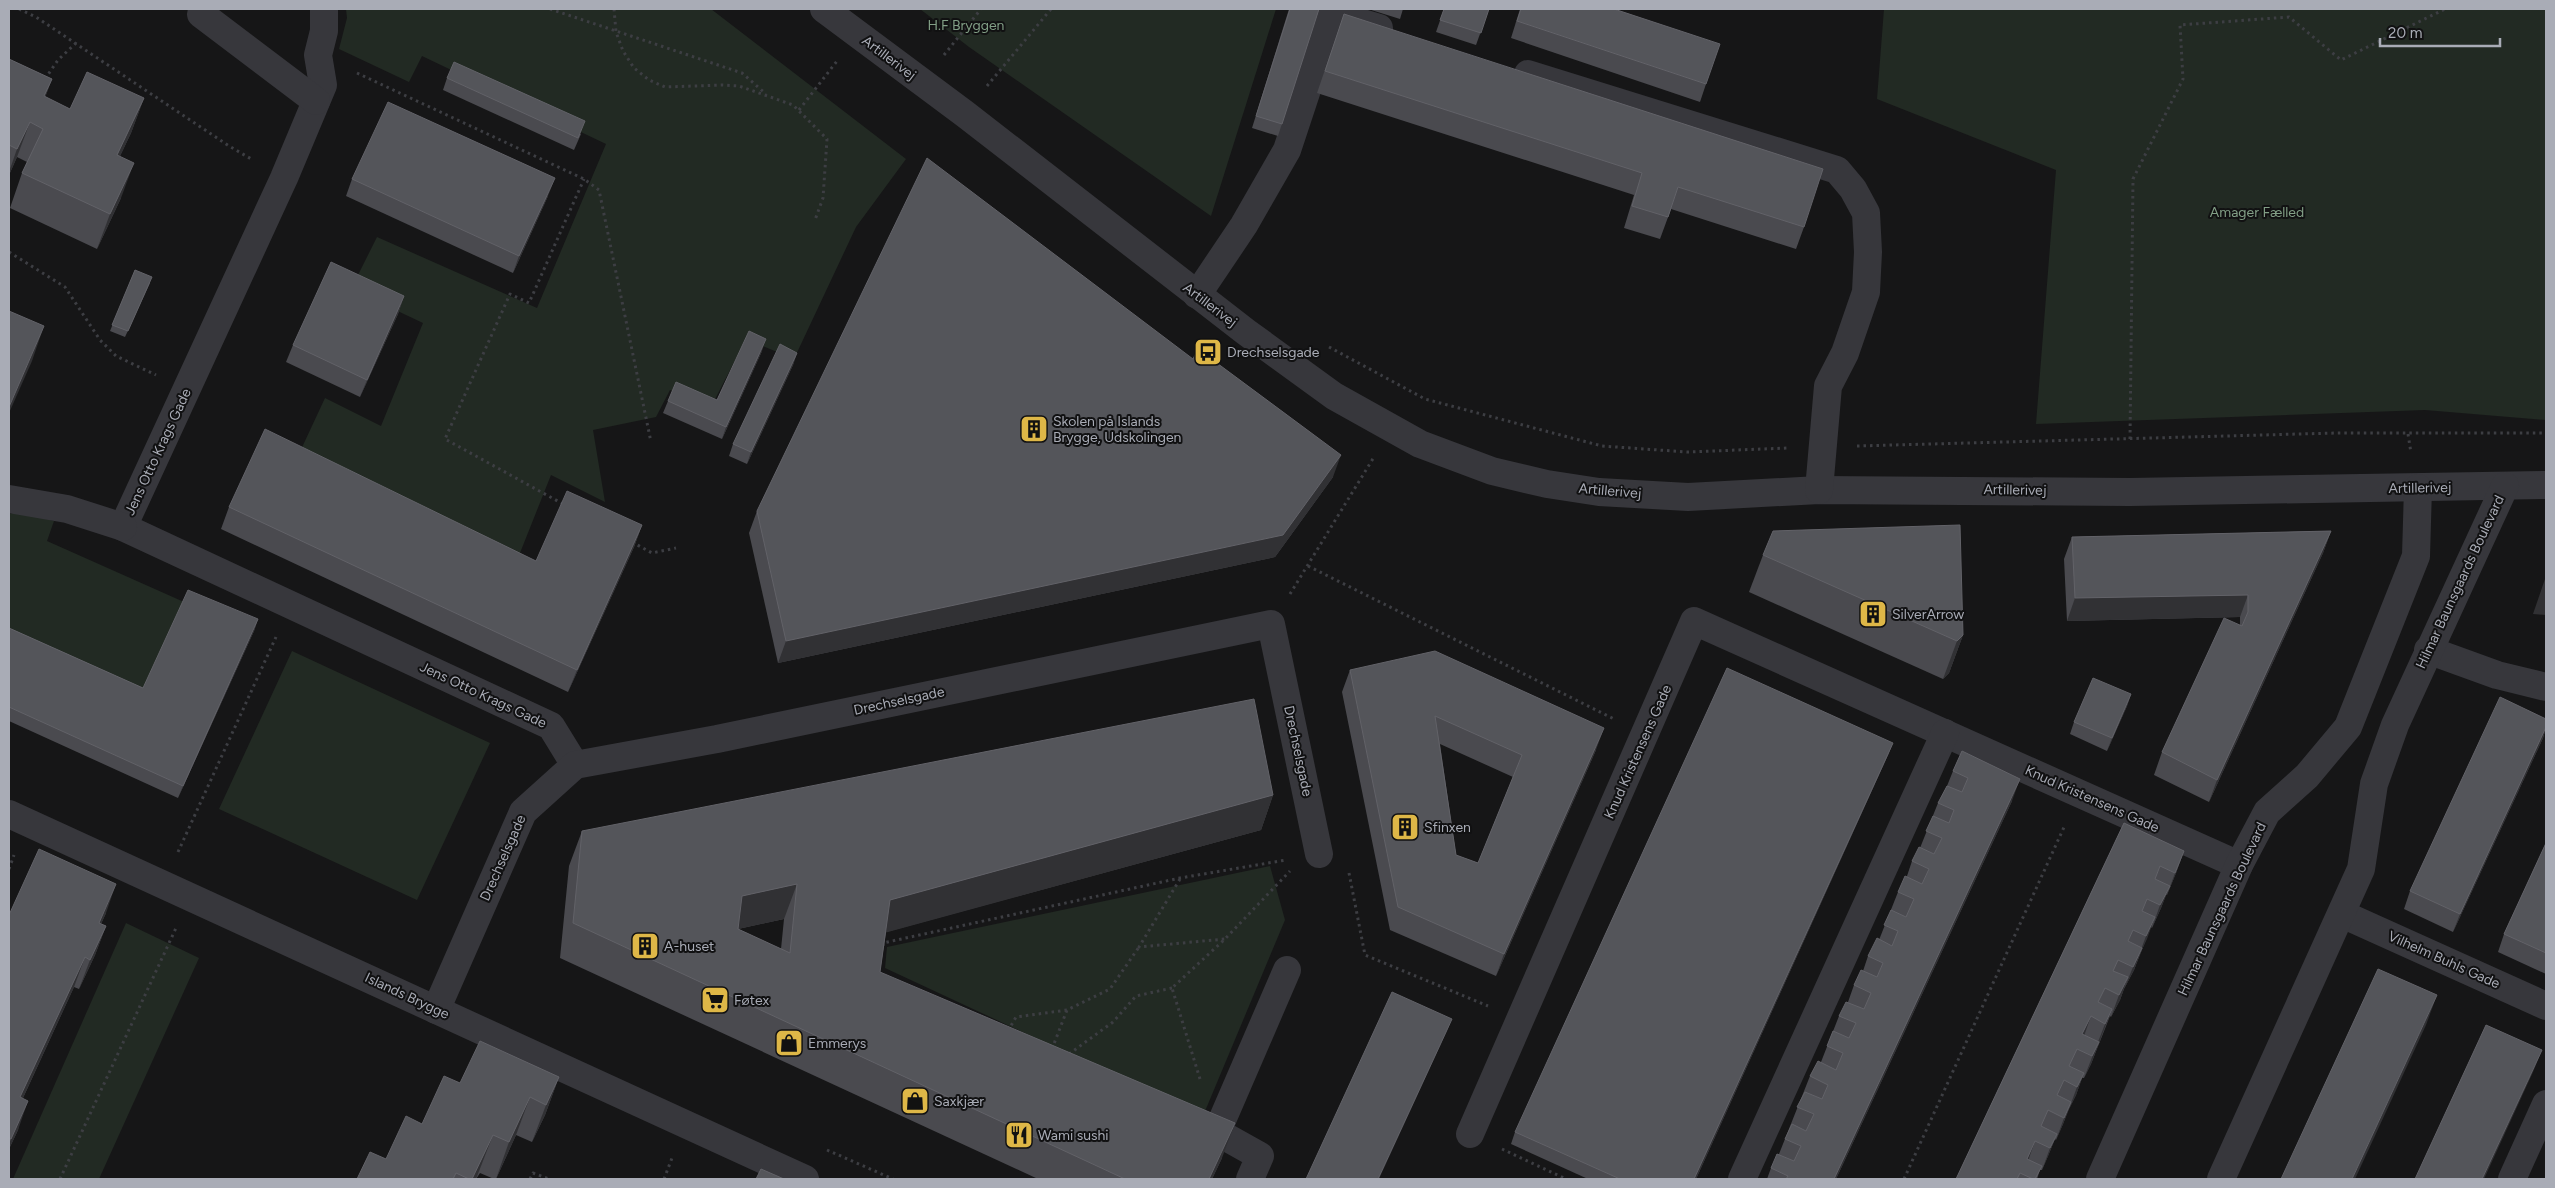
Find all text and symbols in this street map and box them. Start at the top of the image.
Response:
scale bar [2380,15,2500,47]
park label: H.F Bryggen [928,17,1005,34]
text: 20 m [2388,24,2422,42]
street label: Artillerivej [859,32,919,84]
park label: Amager Fælled [2210,204,2304,221]
street label: Artillerivej [1180,279,1240,331]
bus stop icon: Drechselsgade [1193,337,1223,367]
place label: Drechselsgade [1227,344,1320,361]
street label: Jens Otto Krags Gade [121,386,195,518]
place label: Skolen på Islands Brygge, Udskolingen [1053,413,1182,446]
building icon: Skolen på Islands Brygge, Udskolingen [1019,414,1049,444]
street label: Artillerivej [2388,479,2452,497]
street label: Artillerivej [1578,480,1642,502]
street label: Artillerivej [1983,481,2047,499]
street label: Hilmar Baunsgaards Boulevard [2412,493,2508,671]
building icon: SilverArrow [1858,599,1888,629]
place label: SilverArrow [1892,606,1964,623]
street label: Jens Otto Krags Gade [417,658,549,732]
street label: Knud Kristensens Gade [1601,682,1675,822]
street label: Drechselsgade [852,683,946,719]
street label: Drechselsgade [1280,704,1316,798]
street label: Knud Kristensens Gade [2022,762,2162,836]
street label: Drechselsgade [476,812,530,904]
building icon: Sfinxen [1390,812,1420,842]
place label: Sfinxen [1424,819,1471,836]
street label: Hilmar Baunsgaards Boulevard [2174,820,2270,998]
street label: Vilhelm Buhls Gade [2385,928,2503,992]
building icon: A-huset [630,931,660,961]
place label: A-huset [664,938,714,955]
street label: Islands Brygge [362,969,452,1023]
supermarket icon: Føtex [700,985,730,1015]
place label: Føtex [734,992,769,1009]
shop icon: Emmerys [774,1028,804,1058]
place label: Emmerys [808,1035,866,1052]
shop icon: Saxkjær [900,1086,930,1116]
place label: Saxkjær [934,1093,984,1110]
restaurant icon: Wami sushi [1004,1120,1034,1150]
place label: Wami sushi [1038,1127,1109,1144]

